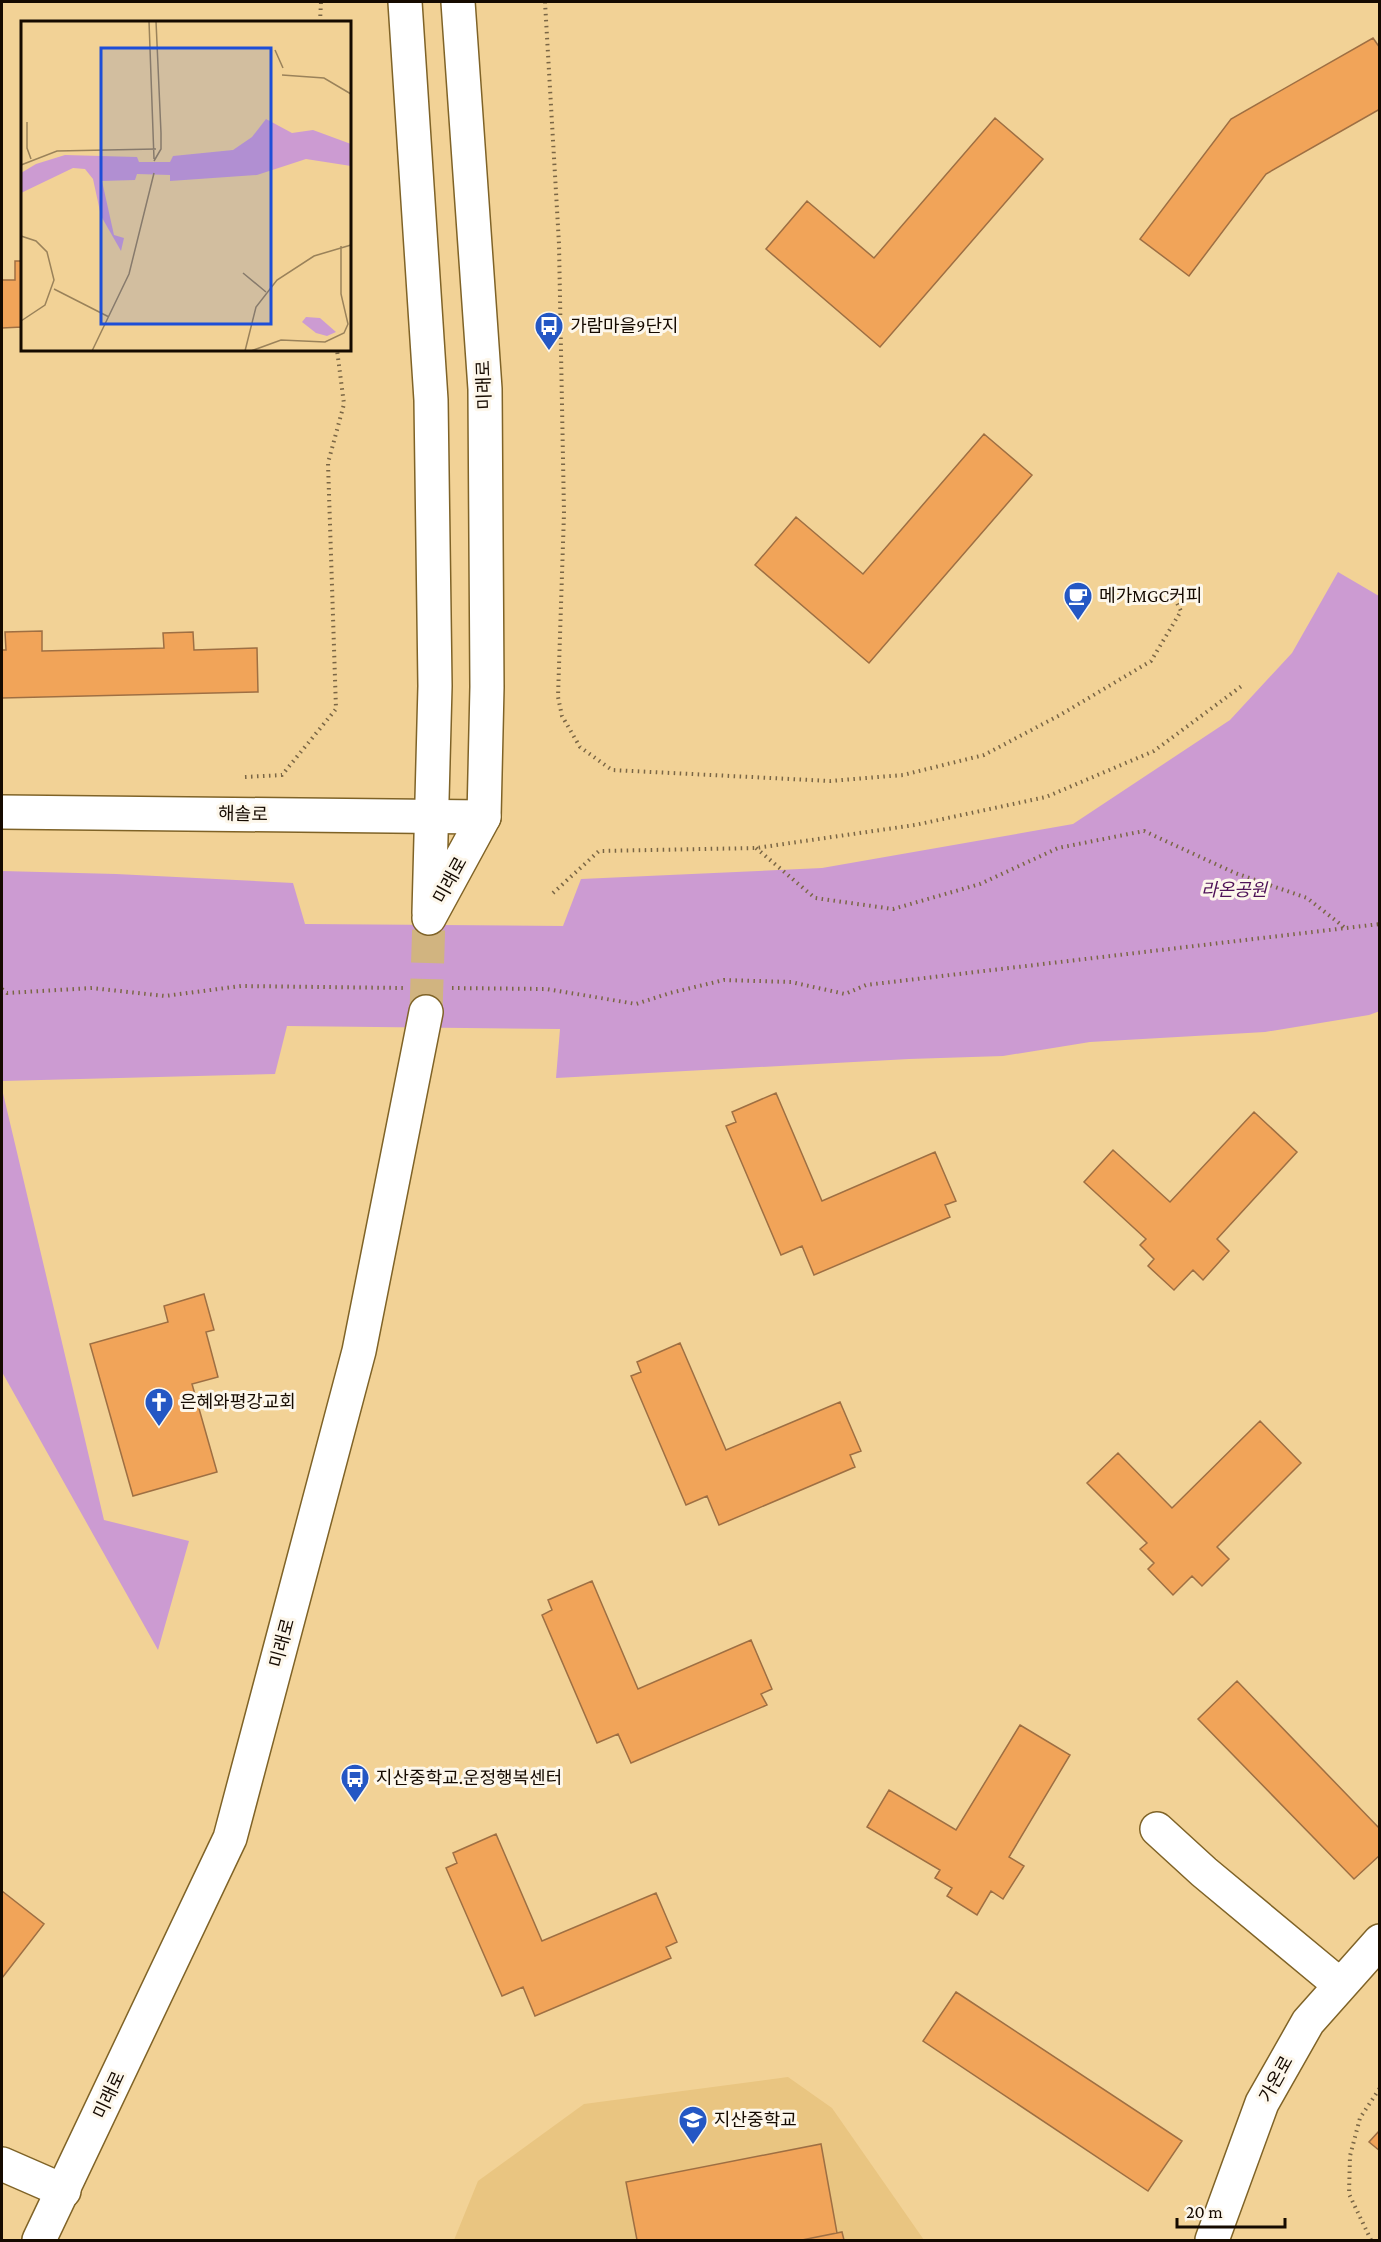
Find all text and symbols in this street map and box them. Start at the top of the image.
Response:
inset map [21,21,351,351]
bus stop icon: 가람마을9단지 [533,310,565,352]
place label: 가람마을9단지 [570,316,679,336]
street label: 미래로 [473,360,495,410]
cafe icon: 메가MGC커피 [1062,580,1094,622]
place label: 메가MGC커피 [1099,586,1202,606]
street label: 해솔로 [218,804,268,824]
street label: 미래로 [429,853,471,907]
park label: 라온공원 [1201,880,1269,900]
church icon: 은혜와평강교회 [143,1386,175,1428]
place label: 은혜와평강교회 [180,1392,296,1412]
street label: 미래로 [266,1616,298,1670]
bus stop icon: 지산중학교.운정행복센터 [339,1762,371,1804]
place label: 지산중학교.운정행복센터 [376,1768,562,1788]
street label: 가온로 [1255,2052,1297,2106]
street label: 미래로 [89,2068,129,2122]
school or university icon: 지산중학교 [677,2104,709,2146]
place label: 지산중학교 [714,2110,797,2130]
scale bar [1177,2191,1285,2229]
text: 20 m [1186,2202,1223,2222]

